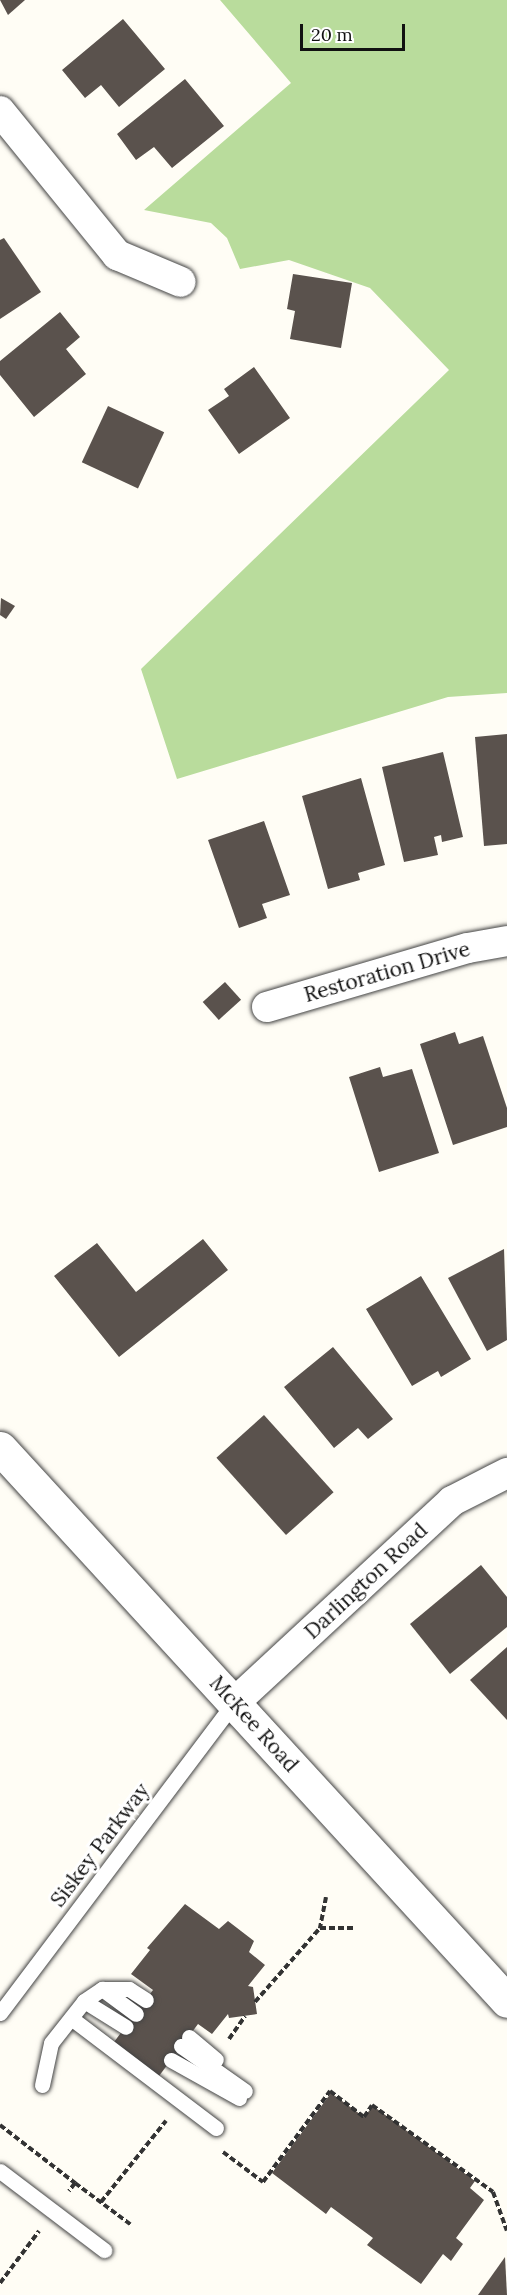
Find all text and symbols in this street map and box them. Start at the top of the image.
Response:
scale bar [303,12,408,50]
text: 20 m [311,23,353,46]
street label: Restoration Drive [301,936,473,1008]
street label: Darlington Road [299,1518,433,1644]
street label: McKee Road [204,1671,304,1777]
street label: Siskey Parkway [45,1778,155,1912]

